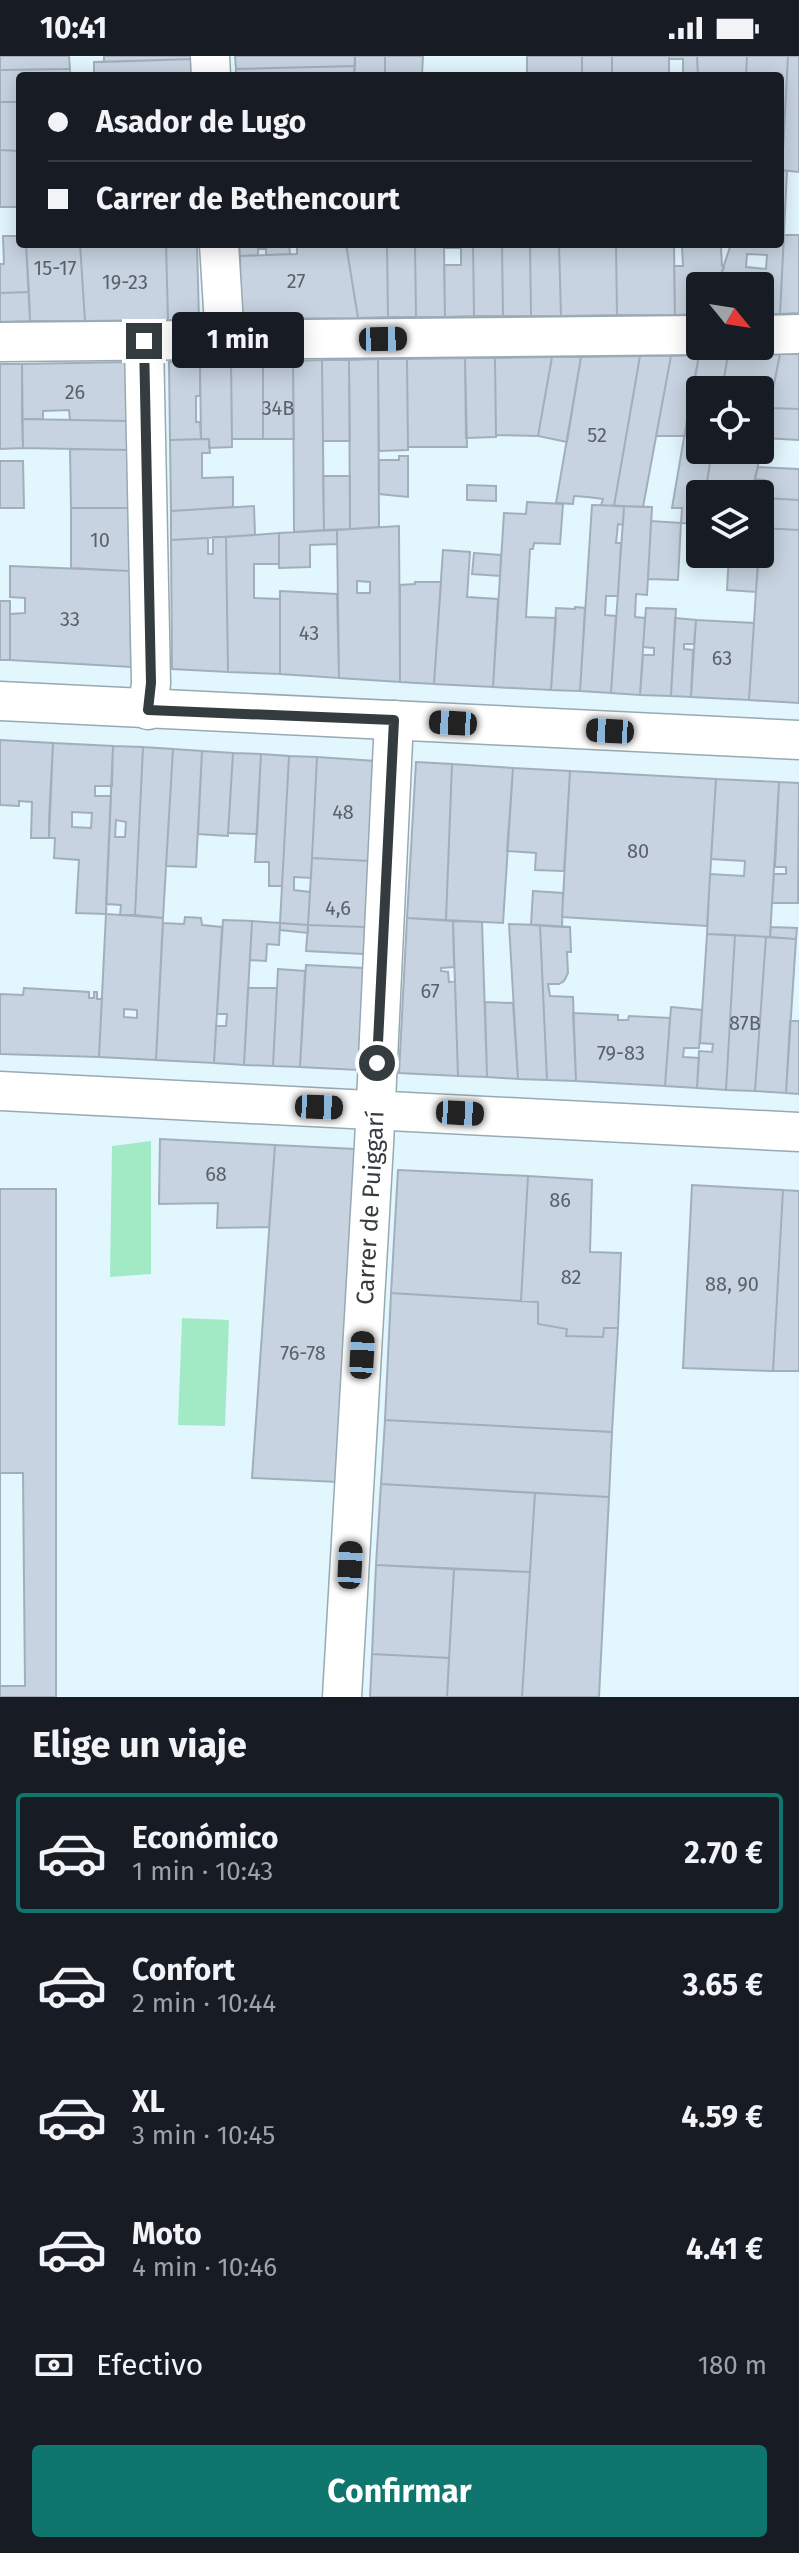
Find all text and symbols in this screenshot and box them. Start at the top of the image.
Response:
text: 10:41 [40,10,107,46]
text: Asador de Lugo [96,104,306,140]
text: Carrer de Bethencourt [96,181,400,217]
house number: 15-17 [34,256,77,280]
house number: 27 [287,269,305,293]
house number: 19-23 [102,270,148,294]
north arrow [686,272,774,360]
map controls [686,272,774,568]
callout: 1 min [172,313,304,369]
route end [126,323,162,359]
text: 1 min [207,324,269,355]
car [359,327,407,351]
button: locate [686,376,774,464]
house number: 26 [65,380,85,404]
house number: 34B [262,396,294,420]
house number: 52 [587,423,607,447]
button: layers [686,480,774,568]
house number: 10 [90,528,110,552]
house number: 33 [60,607,80,631]
house number: 43 [299,621,319,645]
house number: 63 [712,646,732,670]
car [428,710,478,736]
car [585,718,635,744]
house number: 48 [332,800,354,824]
house number: 80 [627,839,649,863]
house number: 4,6 [325,896,351,920]
house number: 67 [420,979,440,1003]
house number: 87B [729,1011,761,1035]
house number: 79-83 [597,1041,645,1065]
route start [359,1045,395,1081]
car [295,1094,343,1120]
car [435,1100,485,1126]
street label: Carrer de Puiggarí [351,1110,390,1306]
house number: 68 [205,1162,227,1186]
house number: 86 [549,1188,571,1212]
house number: 82 [561,1265,581,1289]
house number: 88, 90 [705,1272,759,1296]
car [349,1330,375,1380]
house number: 76-78 [280,1341,326,1365]
car [337,1540,363,1590]
text: Elige un viaje [32,1723,247,1767]
icon: car [36,1817,108,1889]
text: Económico [132,1820,278,1856]
text: 2.70 € [684,1835,763,1871]
text: 1 min · 10:43 [132,1856,273,1887]
icon: car [36,1949,108,2021]
text: Confort [132,1952,235,1988]
text: 3.65 € [683,1967,763,2003]
text: 2 min · 10:44 [132,1988,276,2019]
icon: car [36,2081,108,2153]
text: XL [132,2084,165,2120]
text: 4.59 € [681,2099,763,2135]
text: 3 min · 10:45 [132,2120,275,2151]
icon: car [36,2213,108,2285]
text: Moto [132,2216,202,2252]
text: 4.41 € [686,2231,763,2267]
text: 4 min · 10:46 [132,2252,277,2283]
icon: cash [32,2343,76,2387]
text: Efectivo [96,2347,203,2383]
text: 180 m [698,2350,767,2381]
button: Confirmar [32,2445,767,2537]

